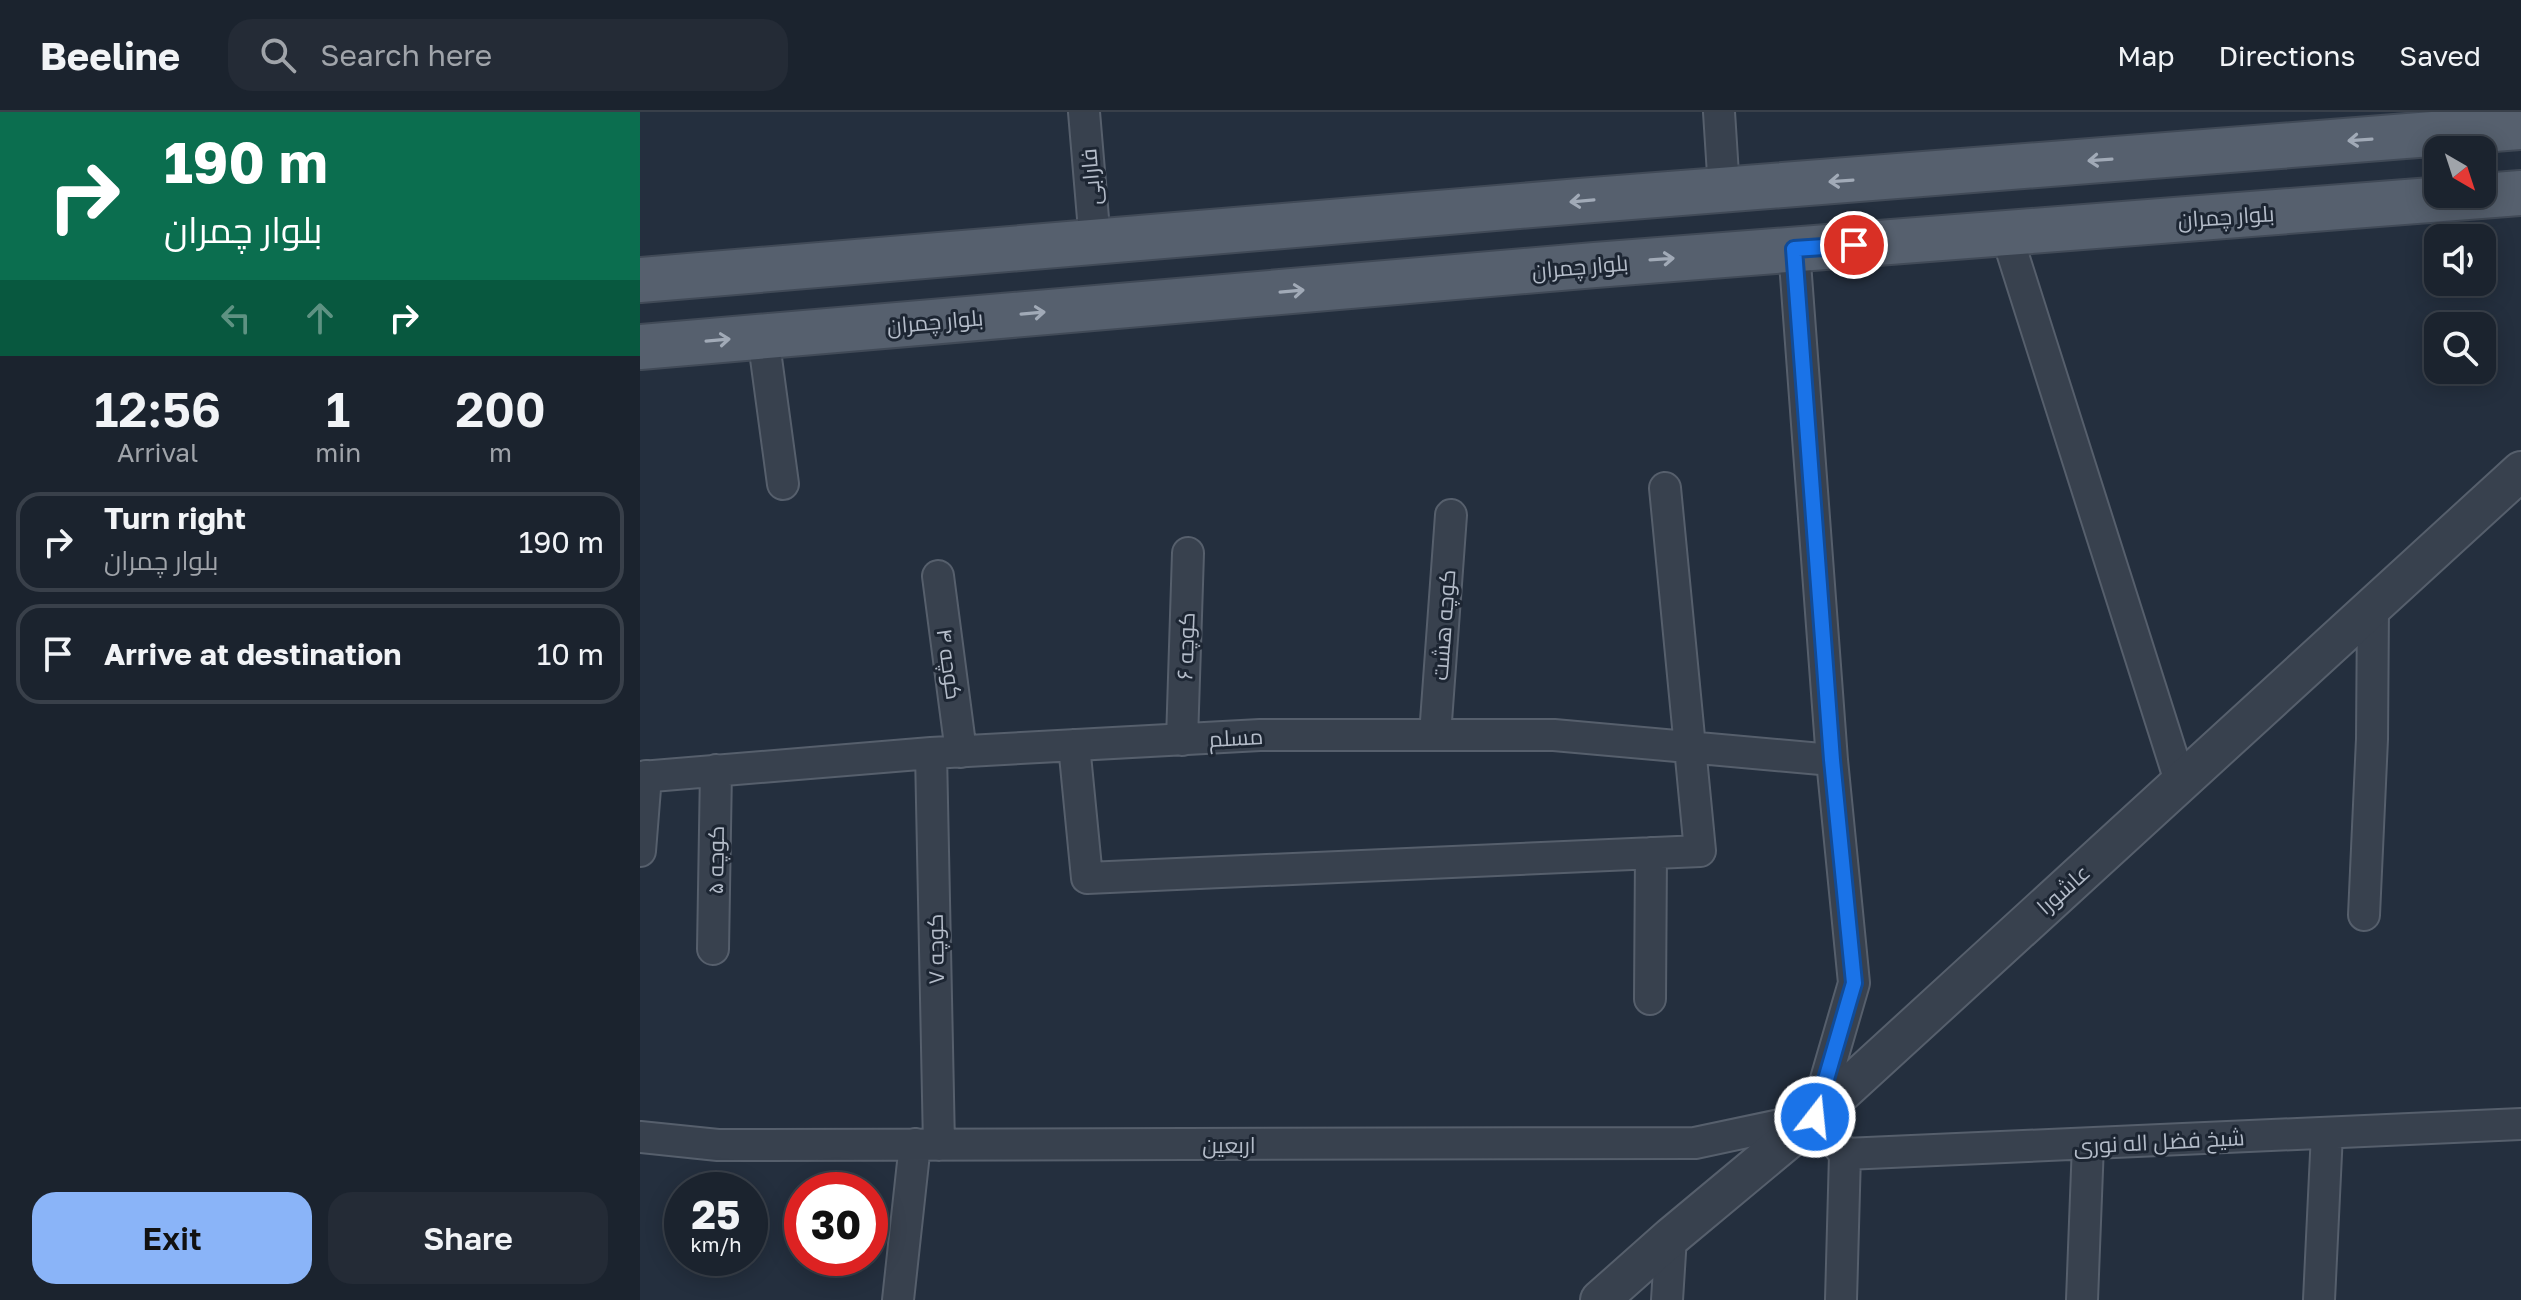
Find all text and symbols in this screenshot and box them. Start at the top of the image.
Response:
search box [228,19,788,91]
text: Beeline [40,33,180,78]
icon: search [256,33,300,77]
text: Search here [320,37,492,73]
text: Map [2117,39,2174,72]
text: Directions [2218,39,2355,72]
text: Saved [2399,39,2481,72]
text: 190 m [164,128,328,195]
one-way arrow [2347,133,2373,148]
north arrow [2424,136,2496,208]
map controls [2424,136,2496,384]
icon: right [32,144,136,248]
street label: فارابی [1074,147,1107,207]
one-way arrow [2087,153,2114,168]
one-way arrow [1828,174,1855,189]
one-way arrow [1569,194,1596,209]
street label: بلوار چمران [2177,199,2275,235]
text: بلوار چمران [164,208,322,251]
pin [1820,211,1888,279]
icon: arrive [1832,223,1876,267]
button: sound [2424,224,2496,296]
street label: بلوار چمران [1531,248,1630,286]
one-way arrow [1648,252,1675,267]
one-way arrow [1278,283,1305,298]
icon: left [214,296,258,340]
icon: ahead [298,296,342,340]
icon: right [382,296,426,340]
street label: بلوار چمران [886,303,985,341]
one-way arrow [1019,305,1046,320]
button: search [2424,312,2496,384]
one-way arrow [704,332,731,347]
text: 12:56 [94,380,221,438]
text: 1 [326,380,350,438]
text: 200 [456,380,546,438]
text: Arrival [117,437,198,468]
text: min [315,437,361,468]
text: m [489,437,512,468]
text: Turn right [104,500,246,536]
icon: right [36,520,80,564]
text: 190 m [519,524,604,560]
text: بلوار چمران [104,545,218,576]
street label: کوچه هشت [1426,569,1462,682]
street label: کوچه ۶ [1170,612,1202,680]
street label: کوچه ۴ [930,627,968,702]
icon: arrive [36,632,80,676]
text: Arrive at destination [104,636,401,672]
text: 10 m [537,636,604,672]
street label: مسلم [1208,722,1264,755]
street label: کوچه ۵ [701,825,731,895]
street label: عاشورا [2031,858,2095,920]
street label: کوچه ۷ [921,913,951,985]
position arrow [1773,1075,1857,1159]
street label: شیخ فضل اله نوری [2073,1123,2245,1161]
street label: اربعین [1202,1131,1256,1159]
speed limit sign: 30 [784,1172,888,1276]
text: 25 [692,1190,740,1238]
button: Exit [32,1192,312,1284]
button: Share [328,1192,608,1284]
text: km/h [691,1232,741,1256]

